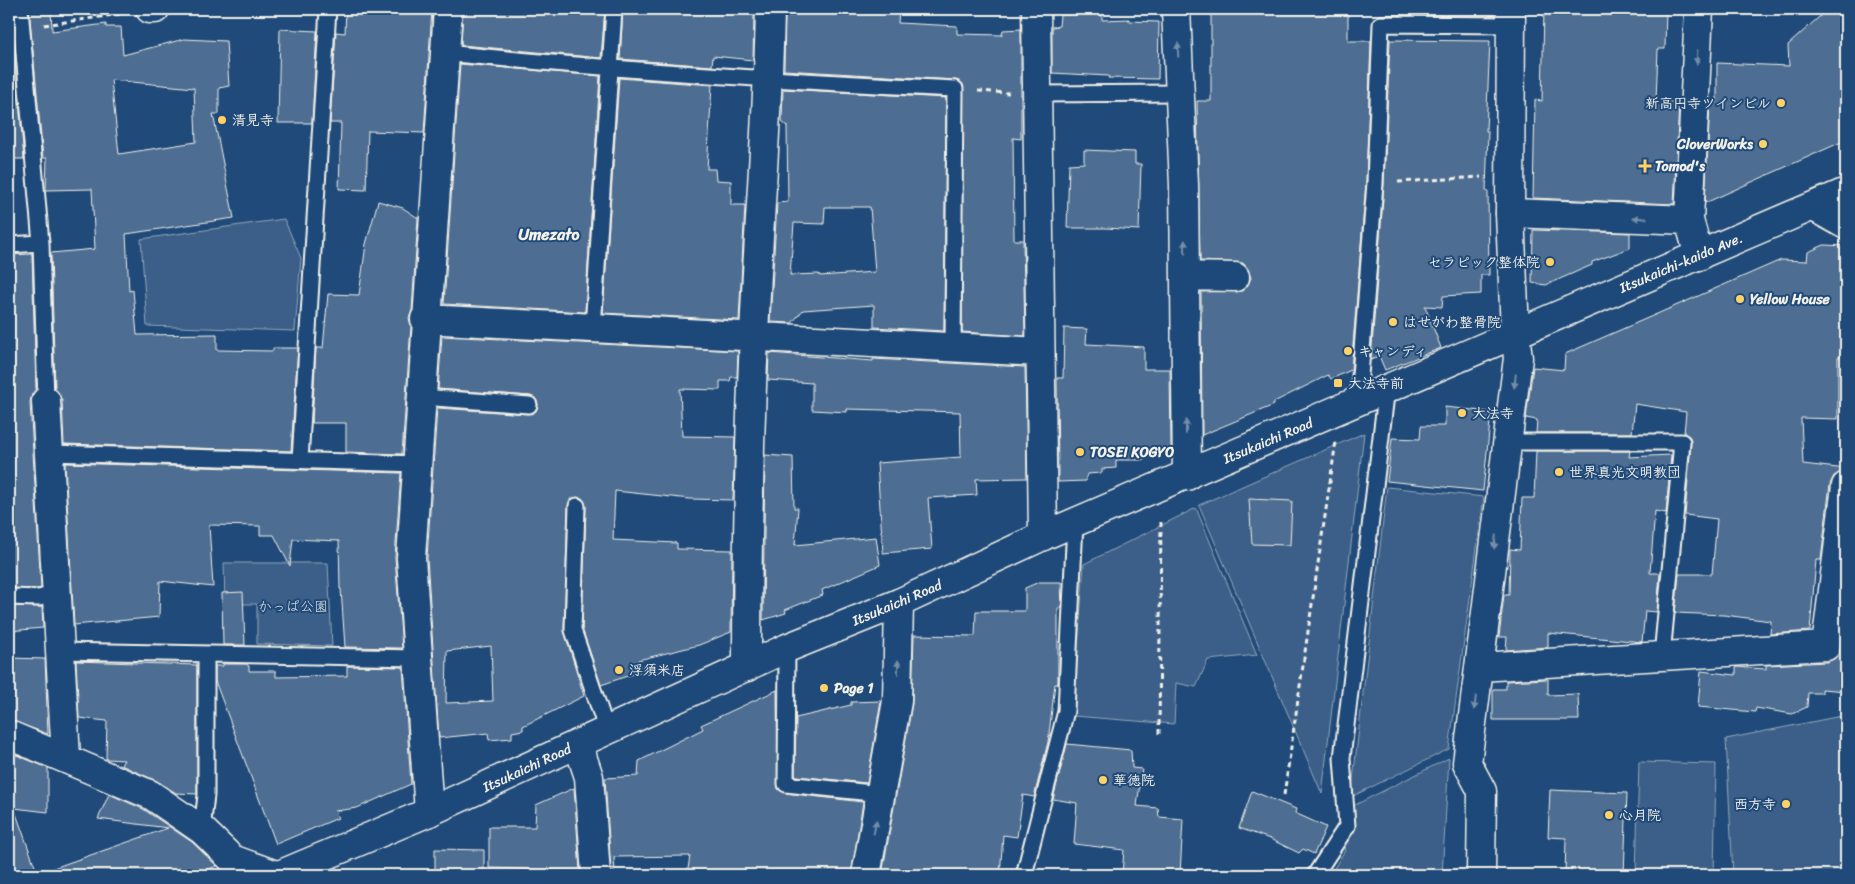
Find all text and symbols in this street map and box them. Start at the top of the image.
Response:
one-way arrow [1173,41,1181,57]
one-way arrow [1692,50,1700,66]
place label: 新高円寺ツインビル [1645,91,1771,116]
marker: 新高円寺ツインビル [1775,97,1787,109]
place label: 清見寺 [232,108,274,133]
marker: 清見寺 [216,114,228,126]
place label: CloverWorks [1676,132,1753,157]
marker: CloverWorks [1757,138,1769,150]
place label: Tomod's [1655,154,1705,179]
marker: Tomod's [1639,160,1651,172]
one-way arrow [1632,213,1648,221]
district label: Umezato [518,220,580,249]
street label: Itsukaichi-kaido Ave. [1614,226,1747,301]
one-way arrow [1181,239,1189,255]
place label: セラピック整体院 [1428,250,1540,275]
marker: セラピック整体院 [1544,256,1556,268]
place label: Yellow House [1750,287,1831,312]
marker: Yellow House [1734,293,1746,305]
place label: はせがわ整骨院 [1403,310,1501,335]
marker: はせがわ整骨院 [1387,316,1399,328]
place label: キャンディ [1358,339,1427,364]
marker: キャンディ [1342,345,1354,357]
place label: 大法寺前 [1348,371,1404,396]
one-way arrow [1511,373,1519,389]
marker: 大法寺前 [1332,377,1344,389]
place label: 大法寺 [1472,401,1514,426]
marker: 大法寺 [1456,407,1468,419]
street label: Itsukaichi Road [1218,410,1318,472]
one-way arrow [1182,419,1190,435]
place label: TOSEI KOGYO [1090,440,1174,465]
marker: TOSEI KOGYO [1074,446,1086,458]
place label: 世界真光文明教団 [1569,460,1681,485]
marker: 世界真光文明教団 [1553,466,1565,478]
one-way arrow [1491,534,1499,550]
street label: Itsukaichi Road [847,572,947,634]
park label: かっぱ公園 [258,594,328,619]
place label: 浮須米店 [629,658,685,683]
one-way arrow [894,659,902,675]
marker: 浮須米店 [613,664,625,676]
place label: Page 1 [834,676,873,701]
marker: Page 1 [818,682,830,694]
one-way arrow [1471,695,1479,711]
street label: Itsukaichi Road [477,736,577,800]
place label: 華徳院 [1113,768,1155,793]
marker: 華徳院 [1097,774,1109,786]
place label: 西方寺 [1734,792,1776,817]
marker: 西方寺 [1780,798,1792,810]
place label: 心月院 [1619,803,1661,828]
marker: 心月院 [1603,809,1615,821]
one-way arrow [871,819,879,835]

